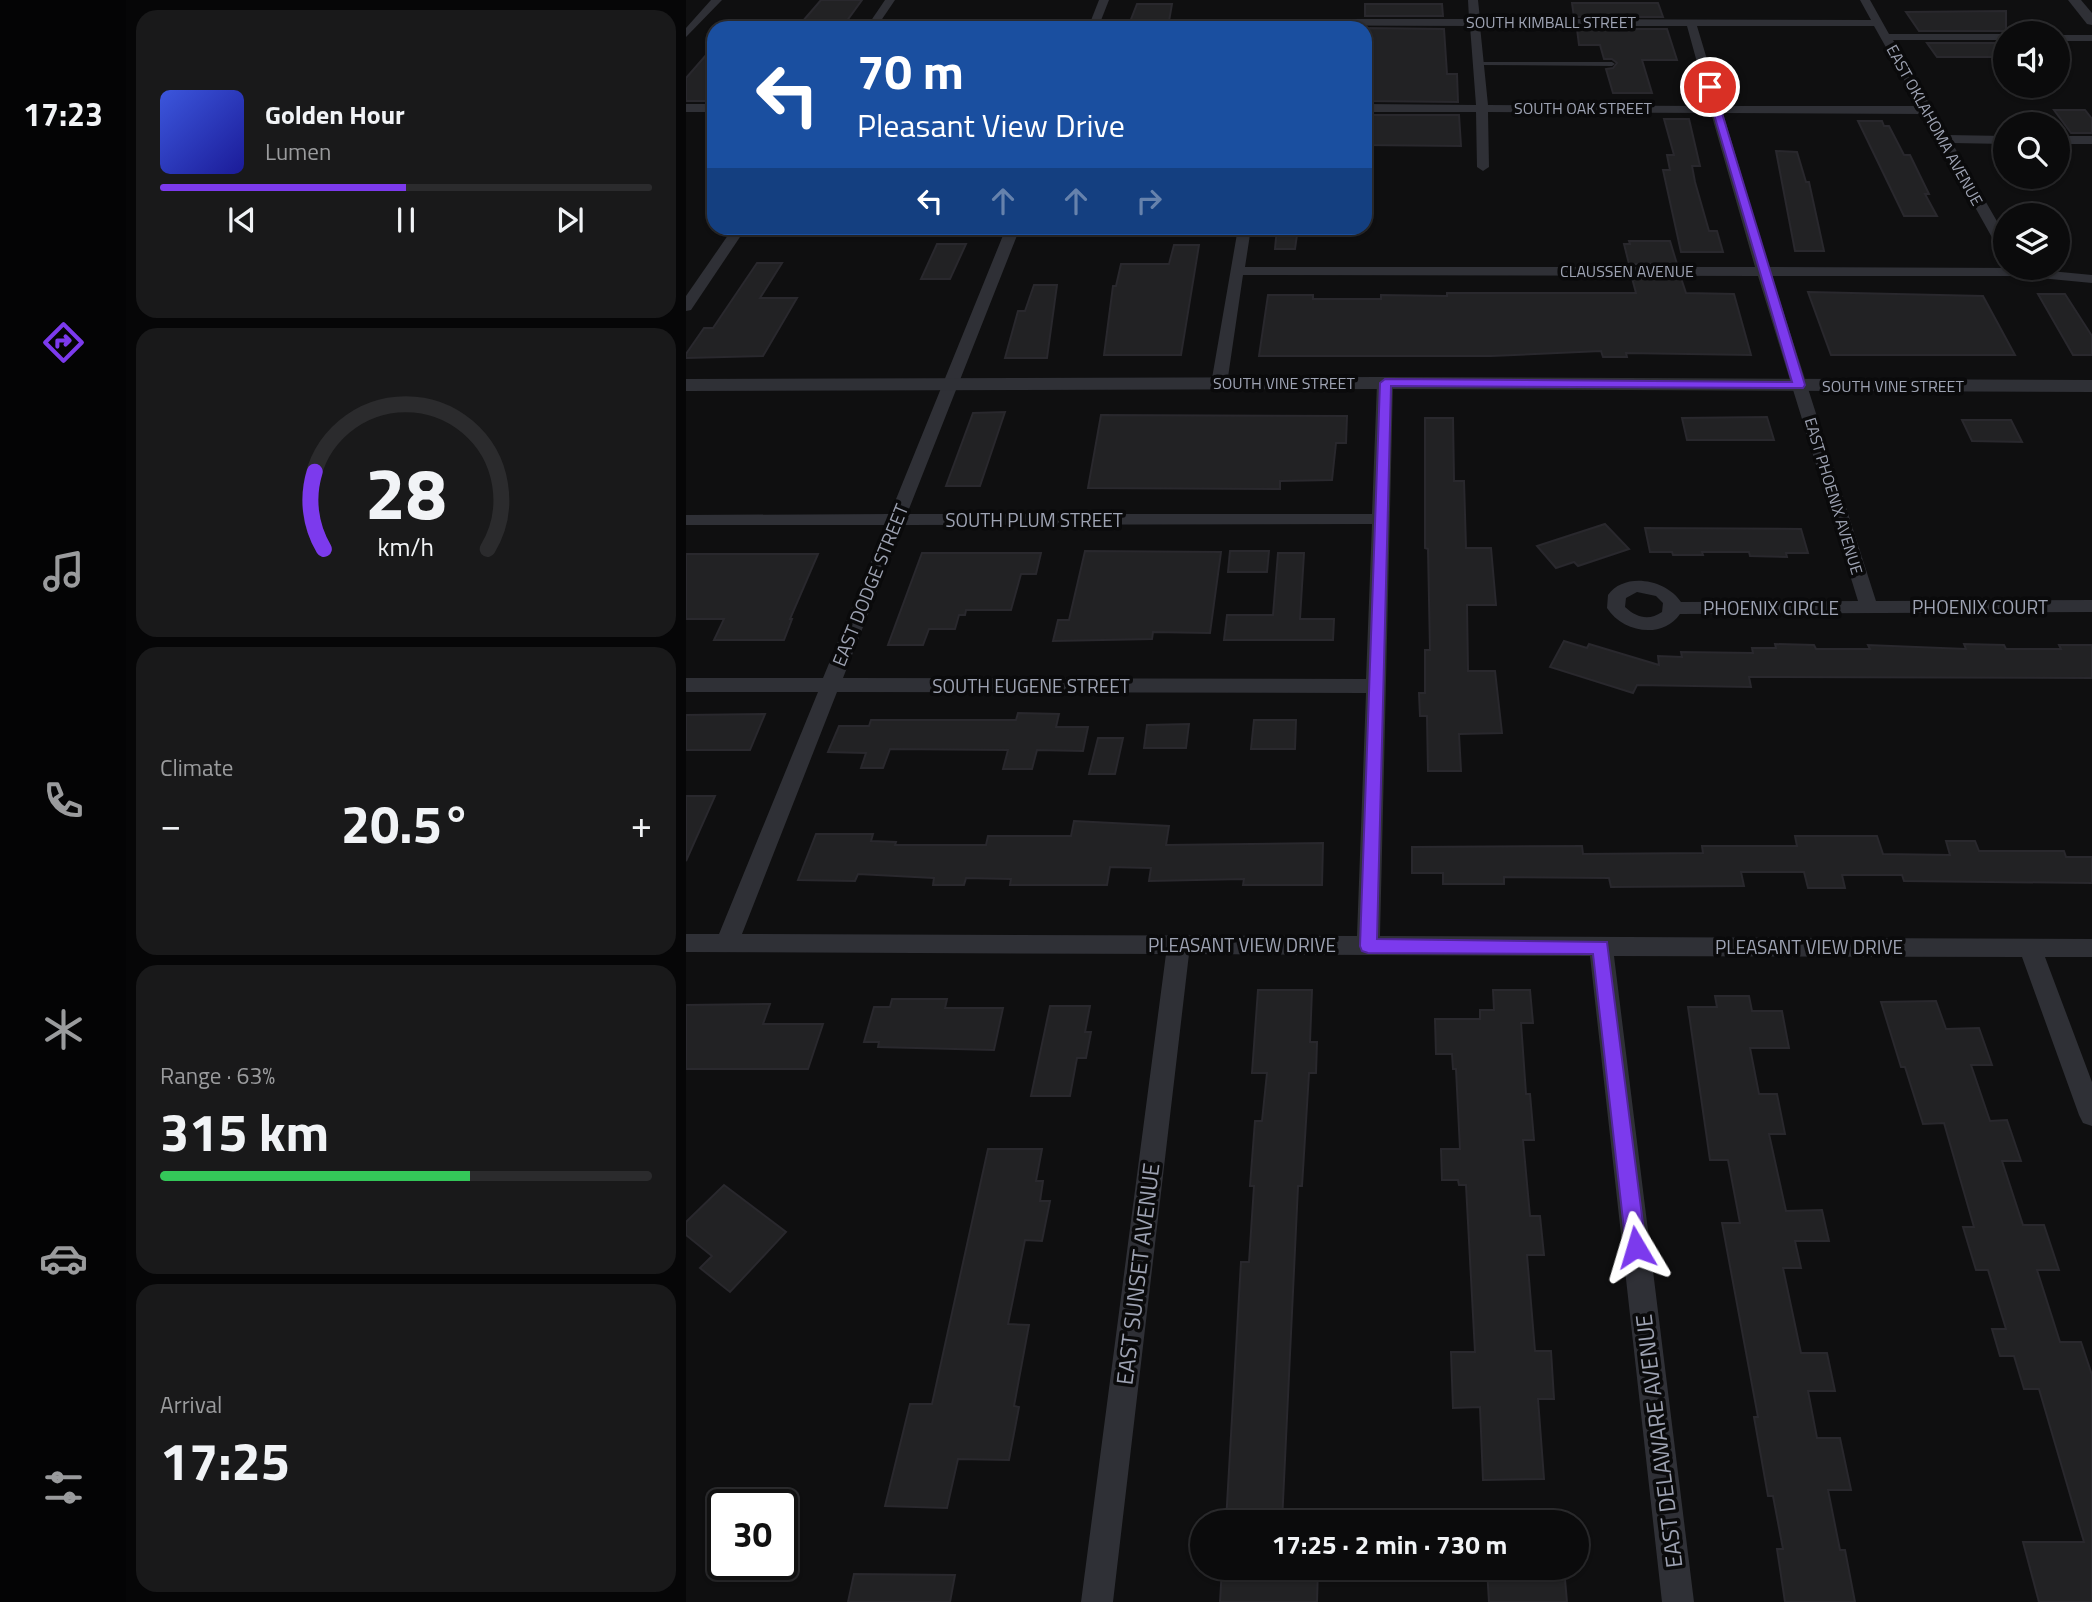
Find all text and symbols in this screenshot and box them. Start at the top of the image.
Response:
street label: SOUTH KIMBALL STREET [1466,10,1637,34]
map controls [1993,21,2070,280]
button: sound [1993,21,2070,98]
text: 70 m [857,33,964,108]
street label: EAST OKLAHOMA AVENUE [1881,40,1989,210]
icon: left [742,49,833,140]
pin [1680,57,1740,117]
icon: arrive [1691,68,1729,106]
text: 17:23 [23,90,103,138]
text: Golden Hour [265,95,405,134]
street label: SOUTH OAK STREET [1514,96,1653,120]
text: Pleasant View Drive [857,101,1125,149]
button: search [1993,112,2070,189]
text: Lumen [265,134,331,169]
icon: left [911,182,949,220]
icon: ahead [984,182,1022,220]
icon: ahead [1057,182,1095,220]
icon: right [1130,182,1168,220]
icon: previous [223,201,261,239]
icon: pause [387,201,425,239]
icon: next [551,201,589,239]
button: layers [1993,203,2070,280]
street label: CLAUSSEN AVENUE [1560,259,1694,283]
icon: directions [39,318,88,367]
street label: SOUTH VINE STREET [1213,371,1355,395]
street label: SOUTH VINE STREET [1822,374,1964,398]
street label: EAST PHOENIX AVENUE [1799,415,1869,578]
text: 28 [365,437,447,547]
street label: EAST DODGE STREET [824,499,915,670]
street label: SOUTH PLUM STREET [945,505,1123,534]
text: km/h [378,527,434,565]
icon: music [39,547,88,596]
street label: PHOENIX COURT [1912,592,2048,621]
street label: PHOENIX CIRCLE [1703,593,1839,622]
street label: SOUTH EUGENE STREET [932,671,1130,700]
text: Climate [160,750,233,785]
icon: phone [39,776,88,825]
text: 20.5° [341,784,471,863]
text: − [160,795,181,853]
text: + [631,795,652,853]
street label: PLEASANT VIEW DRIVE [1148,930,1336,959]
street label: PLEASANT VIEW DRIVE [1715,932,1903,961]
icon: climate [39,1005,88,1054]
text: Range · 63% [160,1058,275,1093]
text: 315 km [160,1092,329,1171]
street label: EAST SUNSET AVENUE [1107,1161,1168,1387]
position arrow [1599,1210,1673,1284]
icon: car [39,1234,88,1283]
street label: EAST DELAWARE AVENUE [1626,1312,1691,1570]
text: Arrival [160,1387,222,1422]
text: 17:25 [160,1421,290,1500]
icon: filters [39,1463,88,1512]
speed limit sign: 30 [707,1489,798,1580]
text: 17:25 · 2 min · 730 m [1272,1525,1507,1564]

